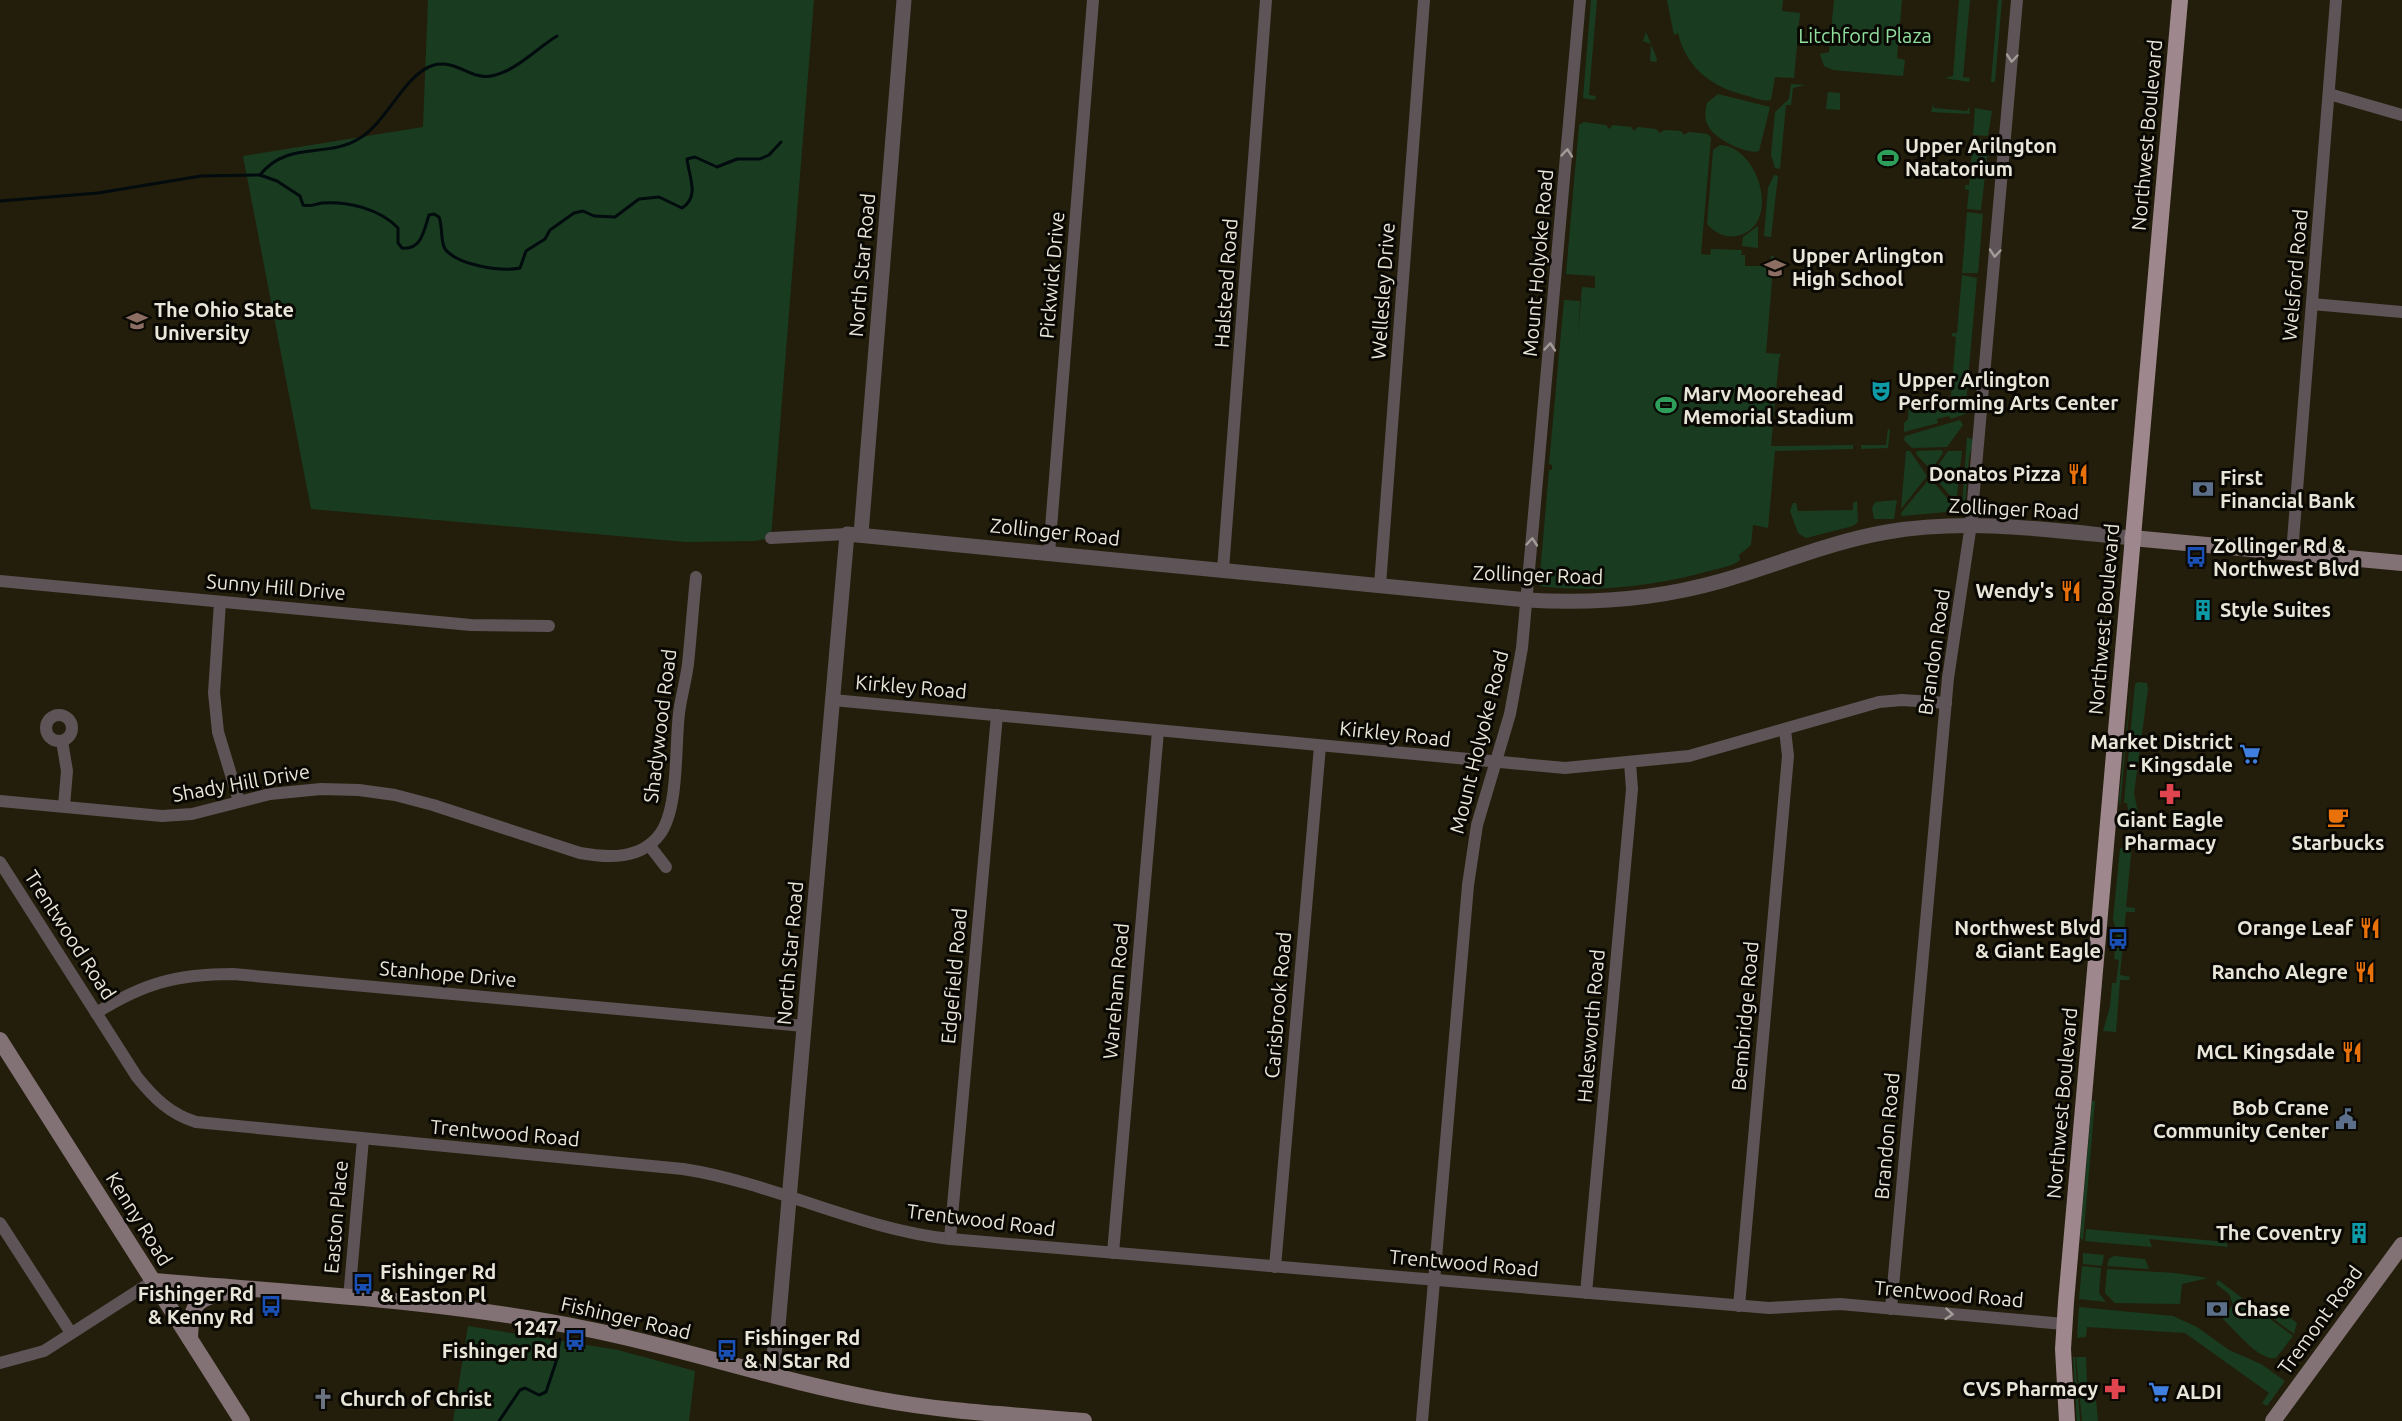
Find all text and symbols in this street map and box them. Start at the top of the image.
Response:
park label: Litchford Plaza [1798,24,1932,47]
street label: Northwest Boulevard [2127,38,2166,232]
one-way arrow [2006,54,2019,63]
place label: Upper Arilngton Natatorium [1905,134,2057,180]
sports icon: Upper Arilngton Natatorium [1876,146,1900,170]
one-way arrow [1560,149,1573,158]
street label: Mount Holyoke Road [1518,168,1557,358]
street label: North Star Road [844,192,879,338]
street label: Welsford Road [2277,208,2312,342]
street label: Pickwick Drive [1034,210,1069,340]
street label: Halstead Road [1210,217,1241,348]
street label: Wellesley Drive [1366,222,1399,360]
place label: Upper Arlington High School [1792,244,1944,290]
one-way arrow [1989,248,2002,257]
school or university icon: Upper Arlington High School [1763,256,1787,280]
place label: The Ohio State University [154,298,294,344]
school or university icon: The Ohio State University [125,309,149,333]
one-way arrow [1543,343,1556,352]
place label: Upper Arlington Performing Arts Center [1898,368,2119,414]
theatre icon: Upper Arlington Performing Arts Center [1869,379,1893,403]
place label: Marv Moorehead Memorial Stadium [1683,382,1854,428]
sports icon: Marv Moorehead Memorial Stadium [1654,393,1678,417]
place label: Donatos Pizza [1929,462,2061,485]
restaurant icon: Donatos Pizza [2066,462,2090,486]
place label: First Financial Bank [2220,466,2355,512]
bank icon: First Financial Bank [2191,477,2215,501]
street label: Zollinger Road [1948,494,2080,523]
street label: Zollinger Road [989,513,1121,550]
street label: Northwest Boulevard [2084,522,2123,716]
place label: Zollinger Rd & Northwest Blvd [2213,534,2360,580]
one-way arrow [1525,537,1538,546]
bus stop icon: Zollinger Rd & Northwest Blvd [2184,545,2208,569]
street label: Zollinger Road [1472,561,1604,588]
street label: Sunny Hill Drive [205,569,347,604]
place label: Wendy's [1976,579,2054,602]
restaurant icon: Wendy's [2059,579,2083,603]
street label: Brandon Road [1913,587,1954,717]
building icon: Style Suites [2191,598,2215,622]
place label: Style Suites [2220,598,2331,621]
street label: Shadywood Road [639,648,680,804]
street label: Mount Holyoke Road [1445,648,1512,836]
street label: Kirkley Road [854,670,968,703]
street label: Kirkley Road [1338,716,1452,751]
place label: Market District - Kingsdale [2090,730,2233,776]
supermarket icon: Market District - Kingsdale [2238,742,2262,766]
street label: Shady Hill Drive [170,759,311,806]
pharmacy icon: Giant Eagle Pharmacy [2158,782,2182,806]
cafe icon: Starbucks [2326,805,2350,829]
place label: Giant Eagle Pharmacy [2116,808,2224,854]
place label: Starbucks [2292,831,2384,854]
street label: Trentwood Road [20,866,121,1004]
street label: North Star Road [772,880,807,1026]
street label: Edgefield Road [936,907,971,1045]
place label: Northwest Blvd & Giant Eagle [1954,916,2101,962]
place label: Orange Leaf [2237,916,2354,939]
restaurant icon: Orange Leaf [2358,916,2382,940]
street label: Wareham Road [1098,922,1133,1060]
bus stop icon: Northwest Blvd & Giant Eagle [2106,927,2130,951]
street label: Carisbrook Road [1260,931,1295,1079]
street label: Bembridge Road [1727,940,1762,1092]
street label: Halesworth Road [1572,948,1609,1104]
street label: Stanhope Drive [378,956,518,991]
place label: Rancho Alegre [2211,960,2348,983]
restaurant icon: Rancho Alegre [2353,960,2377,984]
street label: Northwest Boulevard [2042,1006,2081,1200]
place label: MCL Kingsdale [2196,1040,2335,1063]
restaurant icon: MCL Kingsdale [2340,1040,2364,1064]
street label: Brandon Road [1869,1071,1904,1200]
place label: Bob Crane Community Center [2153,1096,2330,1142]
public building icon: Bob Crane Community Center [2334,1107,2358,1131]
street label: Trentwood Road [430,1115,581,1150]
street label: Easton Place [319,1159,352,1274]
street label: Kenny Road [102,1168,177,1270]
street label: Trentwood Road [905,1199,1057,1240]
place label: The Coventry [2216,1221,2342,1244]
building icon: The Coventry [2347,1221,2371,1245]
street label: Trentwood Road [1389,1245,1540,1280]
place label: Fishinger Rd & Easton Pl [380,1260,496,1306]
street label: Tremont Road [2273,1261,2367,1378]
bus stop icon: Fishinger Rd & Easton Pl [351,1272,375,1296]
street label: Trentwood Road [1874,1276,2025,1311]
place label: Fishinger Rd & Kenny Rd [138,1282,254,1328]
street label: Fishinger Road [559,1291,693,1344]
bus stop icon: Fishinger Rd & Kenny Rd [259,1294,283,1318]
bank icon: Chase [2205,1297,2229,1321]
place label: Chase [2234,1297,2290,1320]
one-way arrow [1945,1307,1954,1320]
place label: 1247 Fishinger Rd [442,1316,558,1362]
place label: Fishinger Rd & N Star Rd [744,1326,860,1372]
bus stop icon: 1247 Fishinger Rd [563,1328,587,1352]
bus stop icon: Fishinger Rd & N Star Rd [715,1338,739,1362]
place label: CVS Pharmacy [1963,1377,2098,1400]
pharmacy icon: CVS Pharmacy [2103,1377,2127,1401]
supermarket icon: ALDI [2147,1380,2171,1404]
place label: ALDI [2176,1380,2222,1403]
church icon: Church of Christ [311,1387,335,1411]
place label: Church of Christ [340,1387,492,1410]

